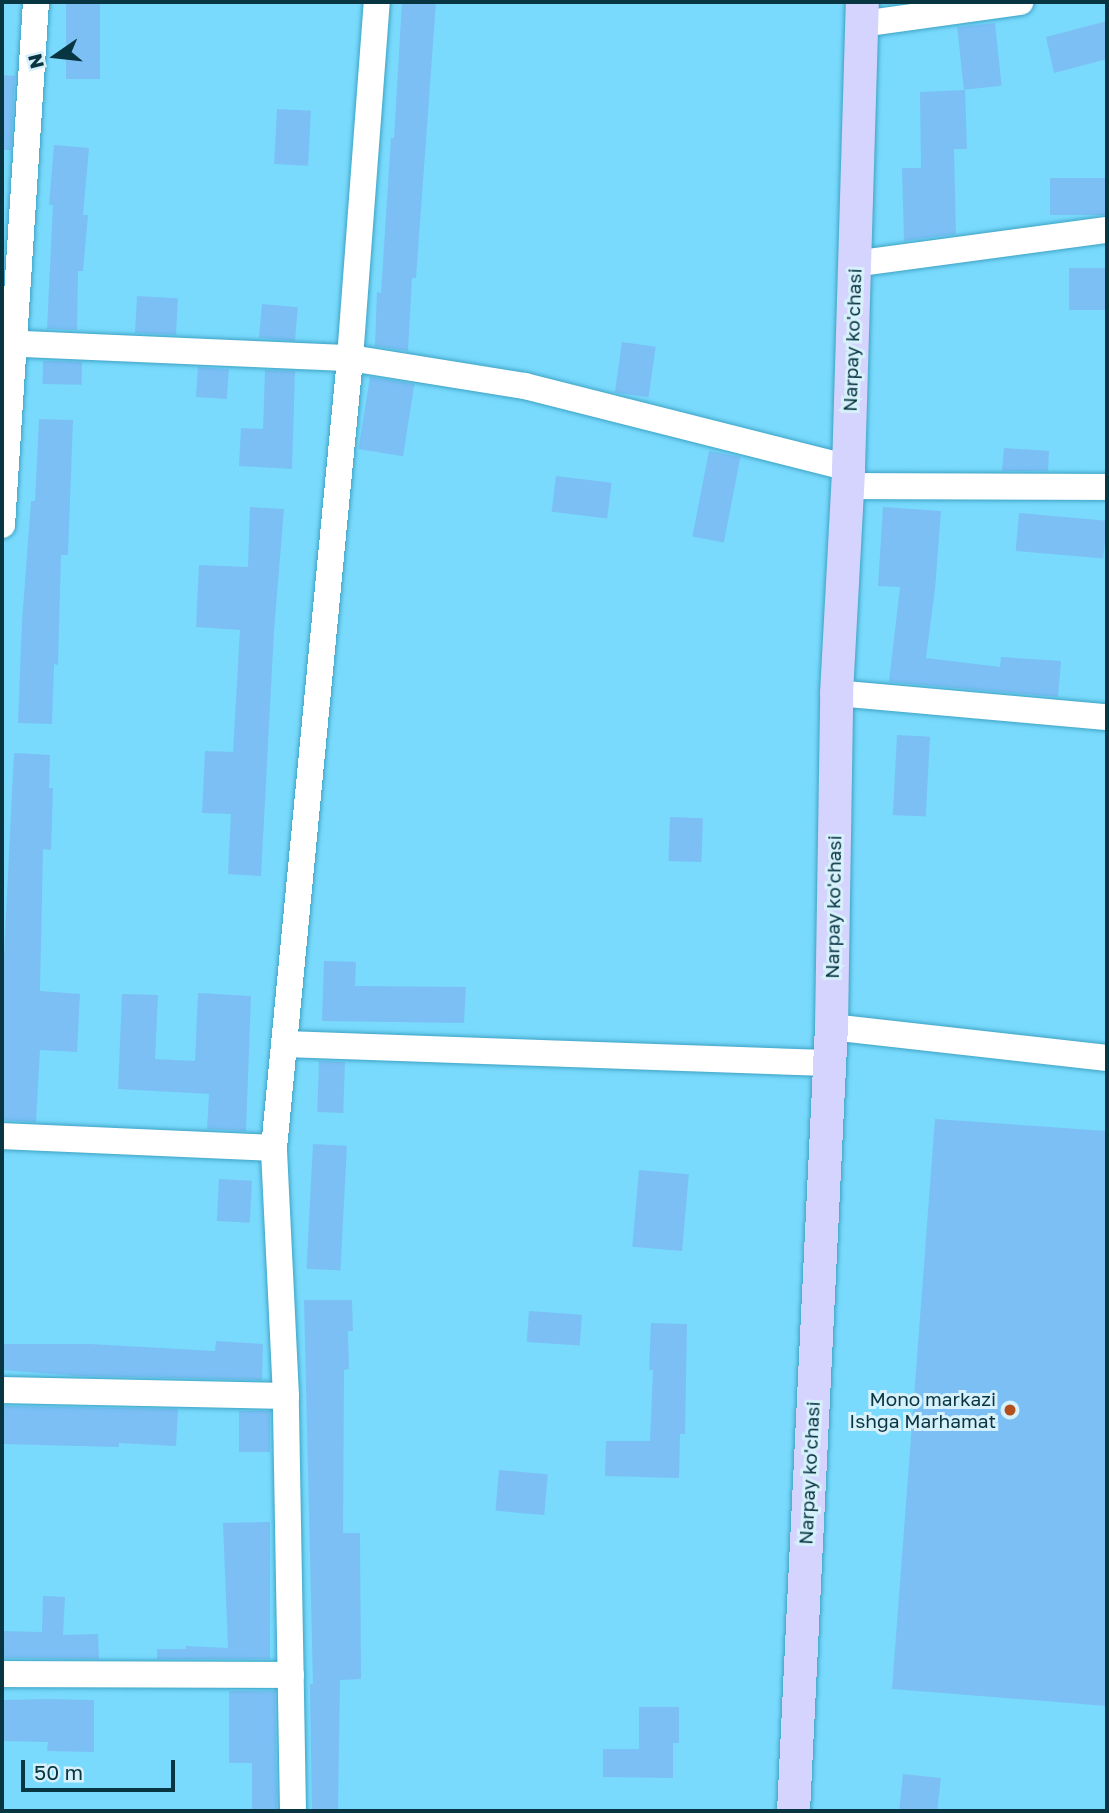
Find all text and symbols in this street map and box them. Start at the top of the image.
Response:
north arrow [21,21,91,91]
text: N [22,51,48,71]
street label: Narpay ko'chasi [838,268,866,412]
street label: Narpay ko'chasi [820,835,846,979]
place label: Mono markazi Ishga Marhamat [849,1388,996,1432]
street label: Narpay ko'chasi [794,1401,824,1545]
marker: Mono markazi Ishga Marhamat [1002,1402,1018,1418]
scale bar [24,1746,178,1790]
text: 50 m [34,1759,83,1785]

